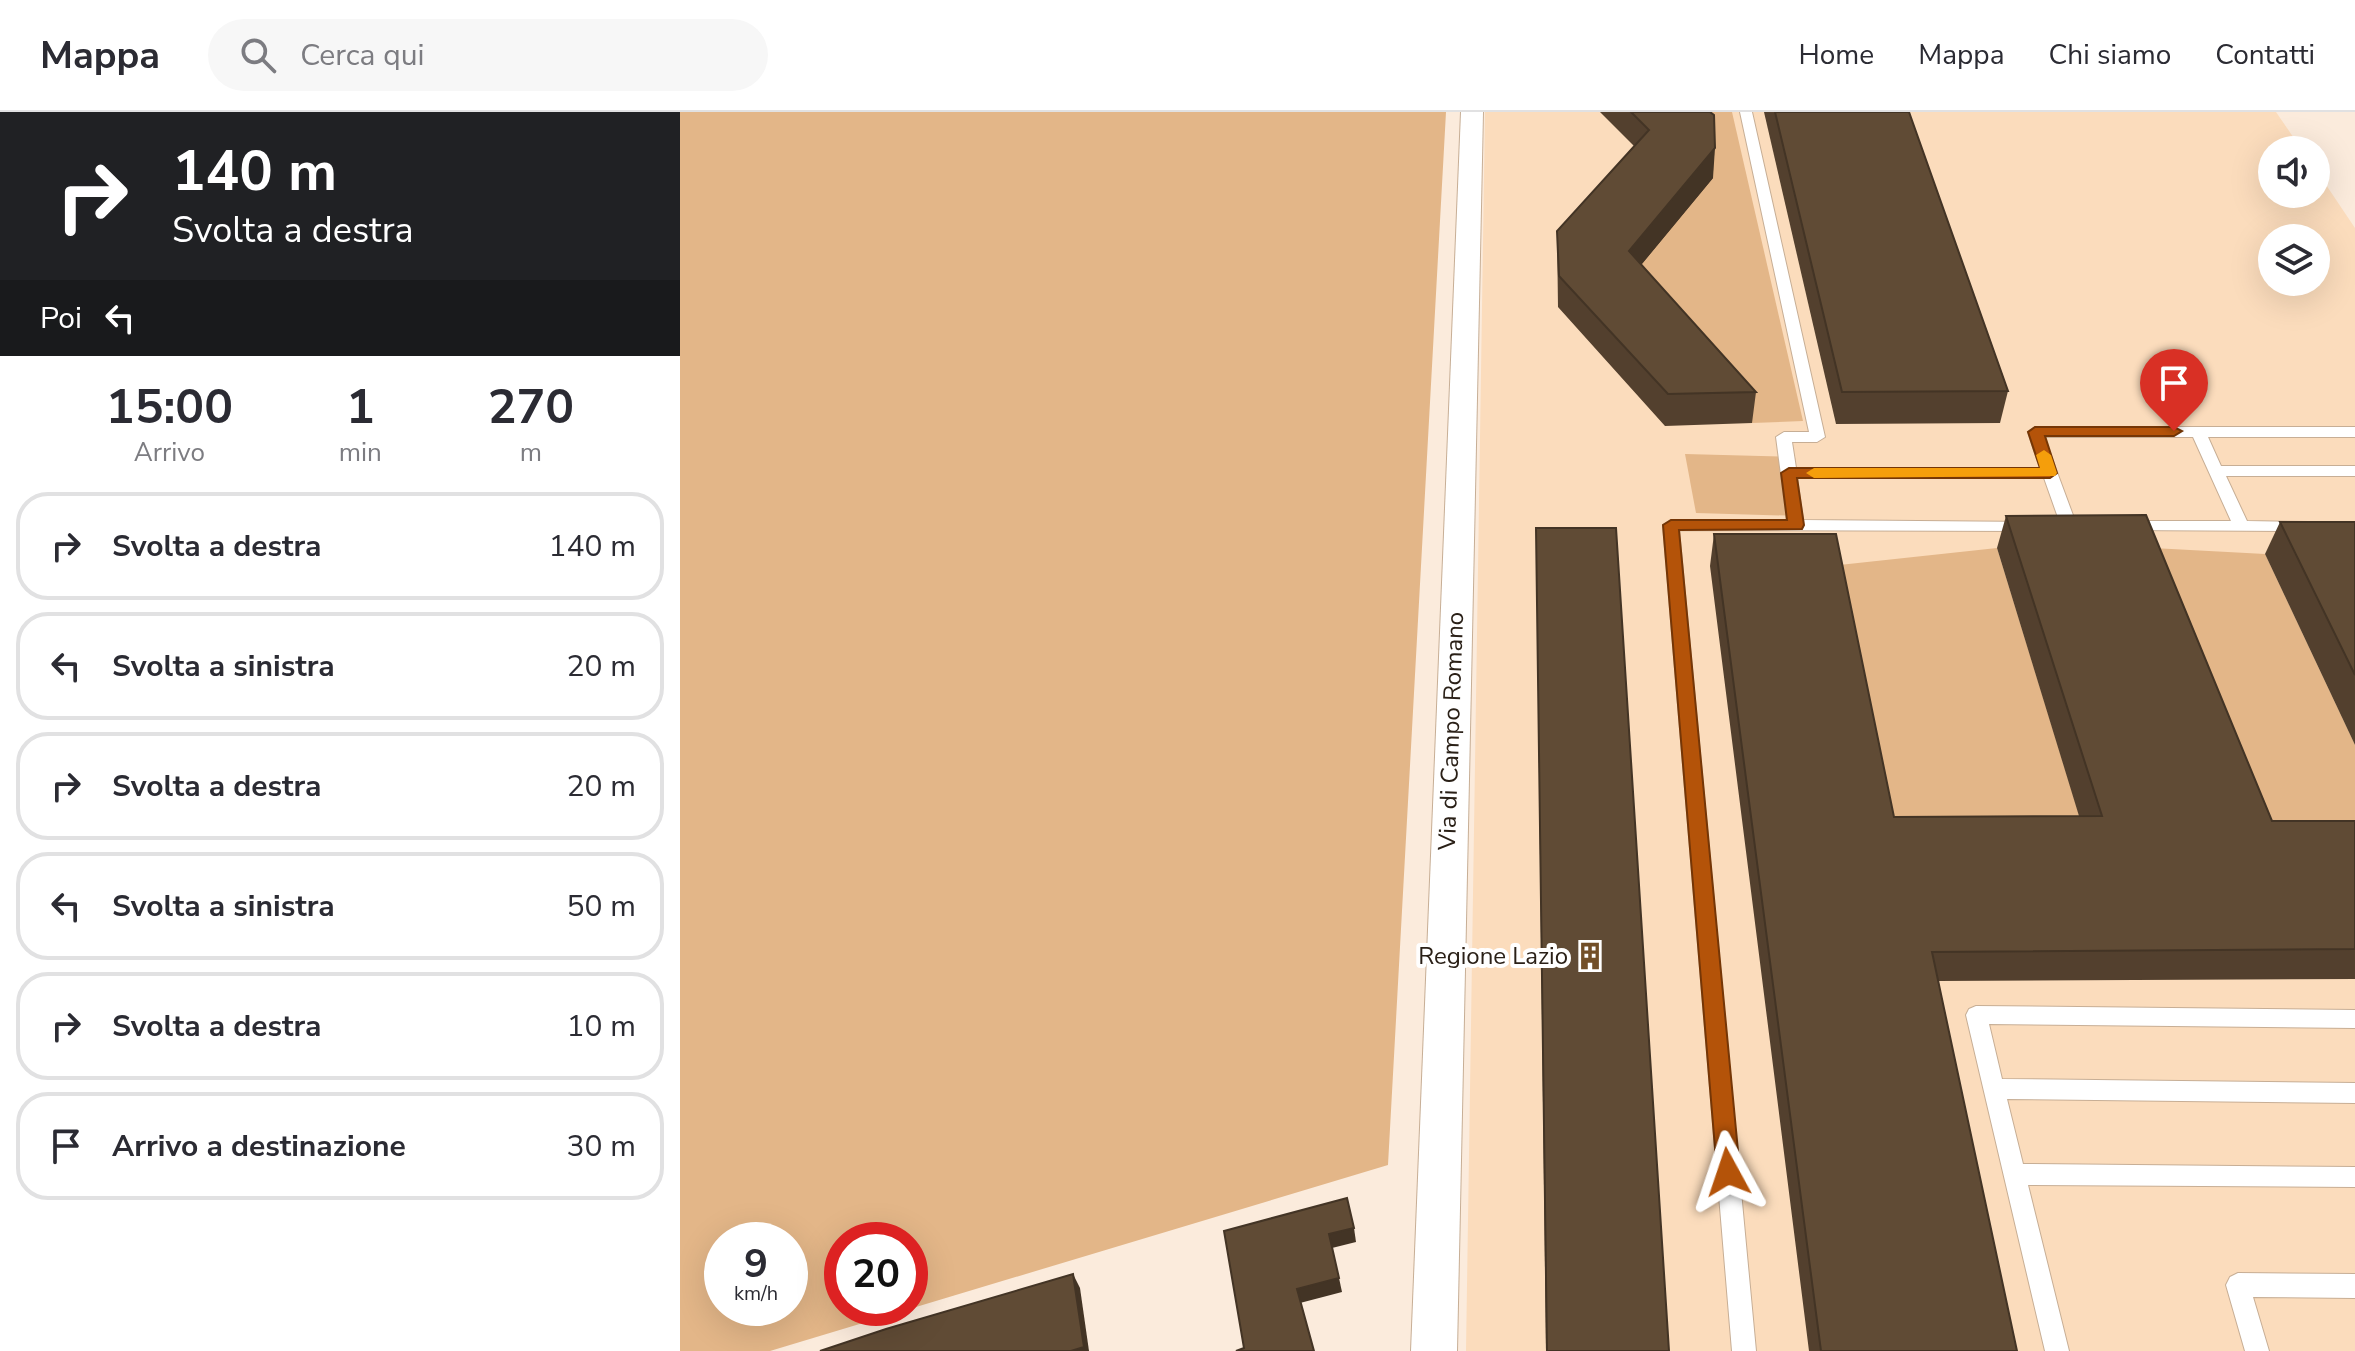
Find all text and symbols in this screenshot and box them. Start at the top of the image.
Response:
search box [208,19,768,91]
text: Mappa [40,30,160,81]
icon: search [236,33,280,77]
text: Cerca qui [300,35,424,76]
text: Home [1798,36,1874,74]
text: Mappa [1918,36,2005,74]
text: Chi siamo [2049,36,2171,74]
text: Contatti [2215,36,2315,74]
text: 140 m [172,133,337,210]
map controls [2258,136,2330,296]
button: sound [2258,136,2330,208]
icon: right [40,144,144,248]
text: Svolta a destra [172,206,413,255]
button: layers [2258,224,2330,296]
icon: left [98,296,142,340]
text: Poi [40,298,82,339]
pin [2140,349,2208,431]
icon: arrive [2152,361,2196,405]
text: 15:00 [106,374,233,440]
text: 1 [346,374,375,440]
text: 270 [488,374,574,440]
text: Arrivo [134,435,205,470]
text: min [339,435,382,470]
text: m [520,435,542,470]
icon: right [44,524,88,568]
text: Svolta a destra [112,526,322,567]
text: 140 m [549,526,636,567]
street label: Via di Campo Romano [1431,611,1471,852]
icon: left [44,644,88,688]
text: Svolta a sinistra [112,646,335,687]
text: 20 m [567,646,636,687]
icon: right [44,764,88,808]
text: Svolta a destra [112,766,322,807]
text: 20 m [567,766,636,807]
icon: left [44,884,88,928]
text: Svolta a sinistra [112,886,335,927]
text: 50 m [567,886,636,927]
place label: Regione Lazio [1418,940,1568,972]
building icon: Regione Lazio [1575,941,1605,971]
icon: right [44,1004,88,1048]
text: Svolta a destra [112,1006,322,1047]
text: 10 m [567,1006,636,1047]
icon: arrive [44,1124,88,1168]
text: Arrivo a destinazione [112,1126,406,1167]
text: 30 m [567,1126,636,1167]
position arrow [1686,1130,1770,1214]
speed limit sign: 20 [824,1222,928,1326]
text: 9 [744,1237,768,1291]
text: km/h [734,1280,778,1307]

